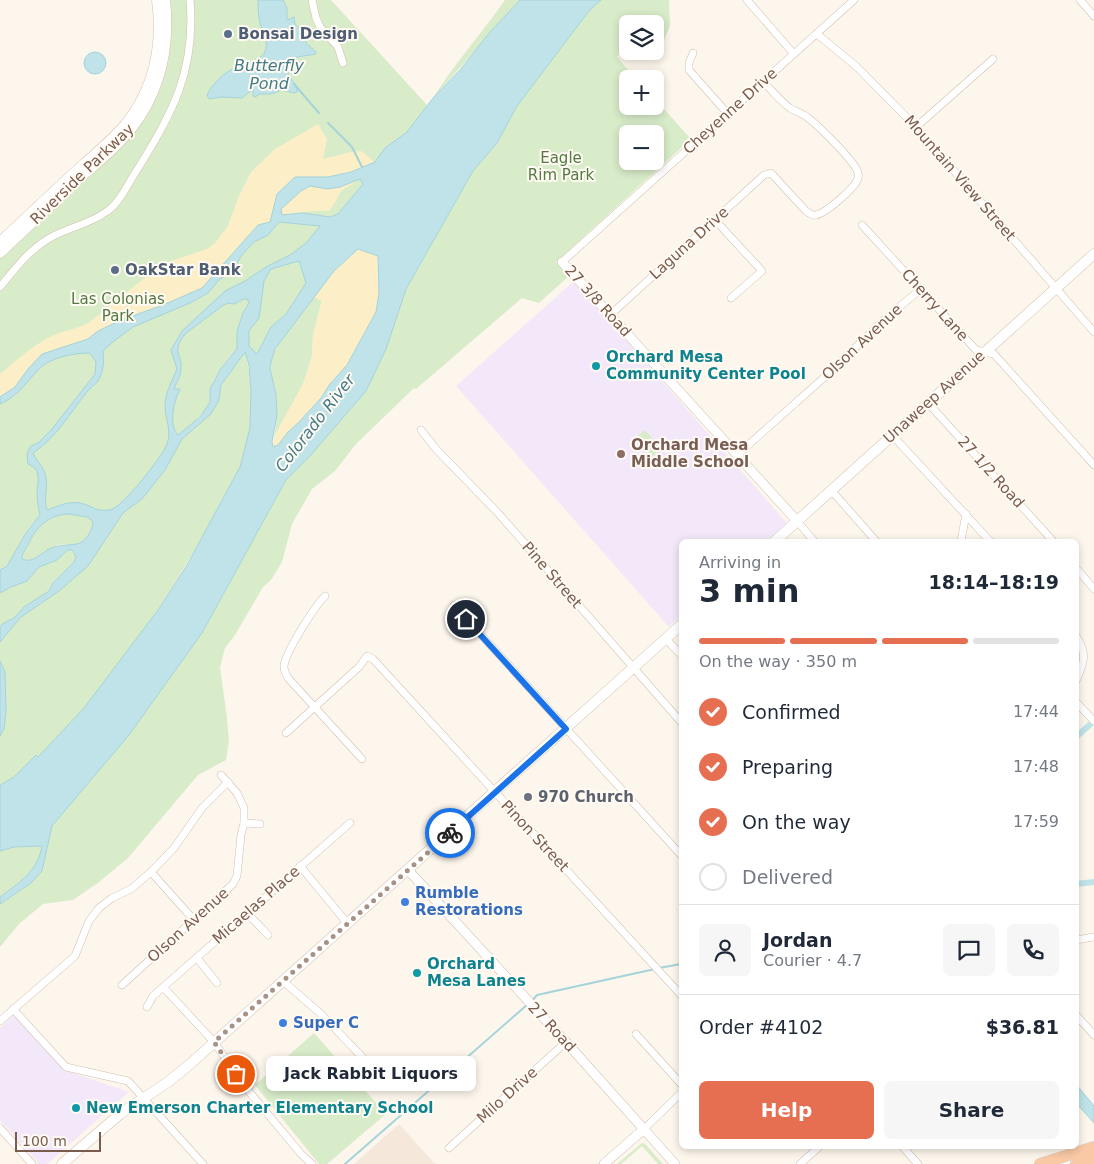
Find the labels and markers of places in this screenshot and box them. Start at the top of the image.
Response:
place label: Bonsai Design [238,25,358,43]
marker: Bonsai Design [222,28,234,40]
place label: OakStar Bank [125,261,242,279]
marker: OakStar Bank [109,264,121,276]
place label: Orchard Mesa Community Center Pool [606,348,806,383]
marker: Orchard Mesa Community Center Pool [590,360,602,372]
place label: Orchard Mesa Middle School [631,436,749,471]
marker: Orchard Mesa Middle School [615,448,627,460]
pin [445,598,487,640]
place label: 970 Church [538,788,634,806]
marker: 970 Church [522,791,534,803]
place label: Rumble Restorations [415,884,523,919]
marker: Rumble Restorations [399,896,411,908]
place label: Orchard Mesa Lanes [427,955,526,990]
marker: Orchard Mesa Lanes [411,967,423,979]
place label: Super C [293,1014,359,1032]
marker: Super C [277,1017,289,1029]
pin [215,1053,257,1095]
callout: Jack Rabbit Liquors [266,1056,476,1092]
place label: New Emerson Charter Elementary School [86,1099,433,1117]
marker: New Emerson Charter Elementary School [70,1102,82,1114]

